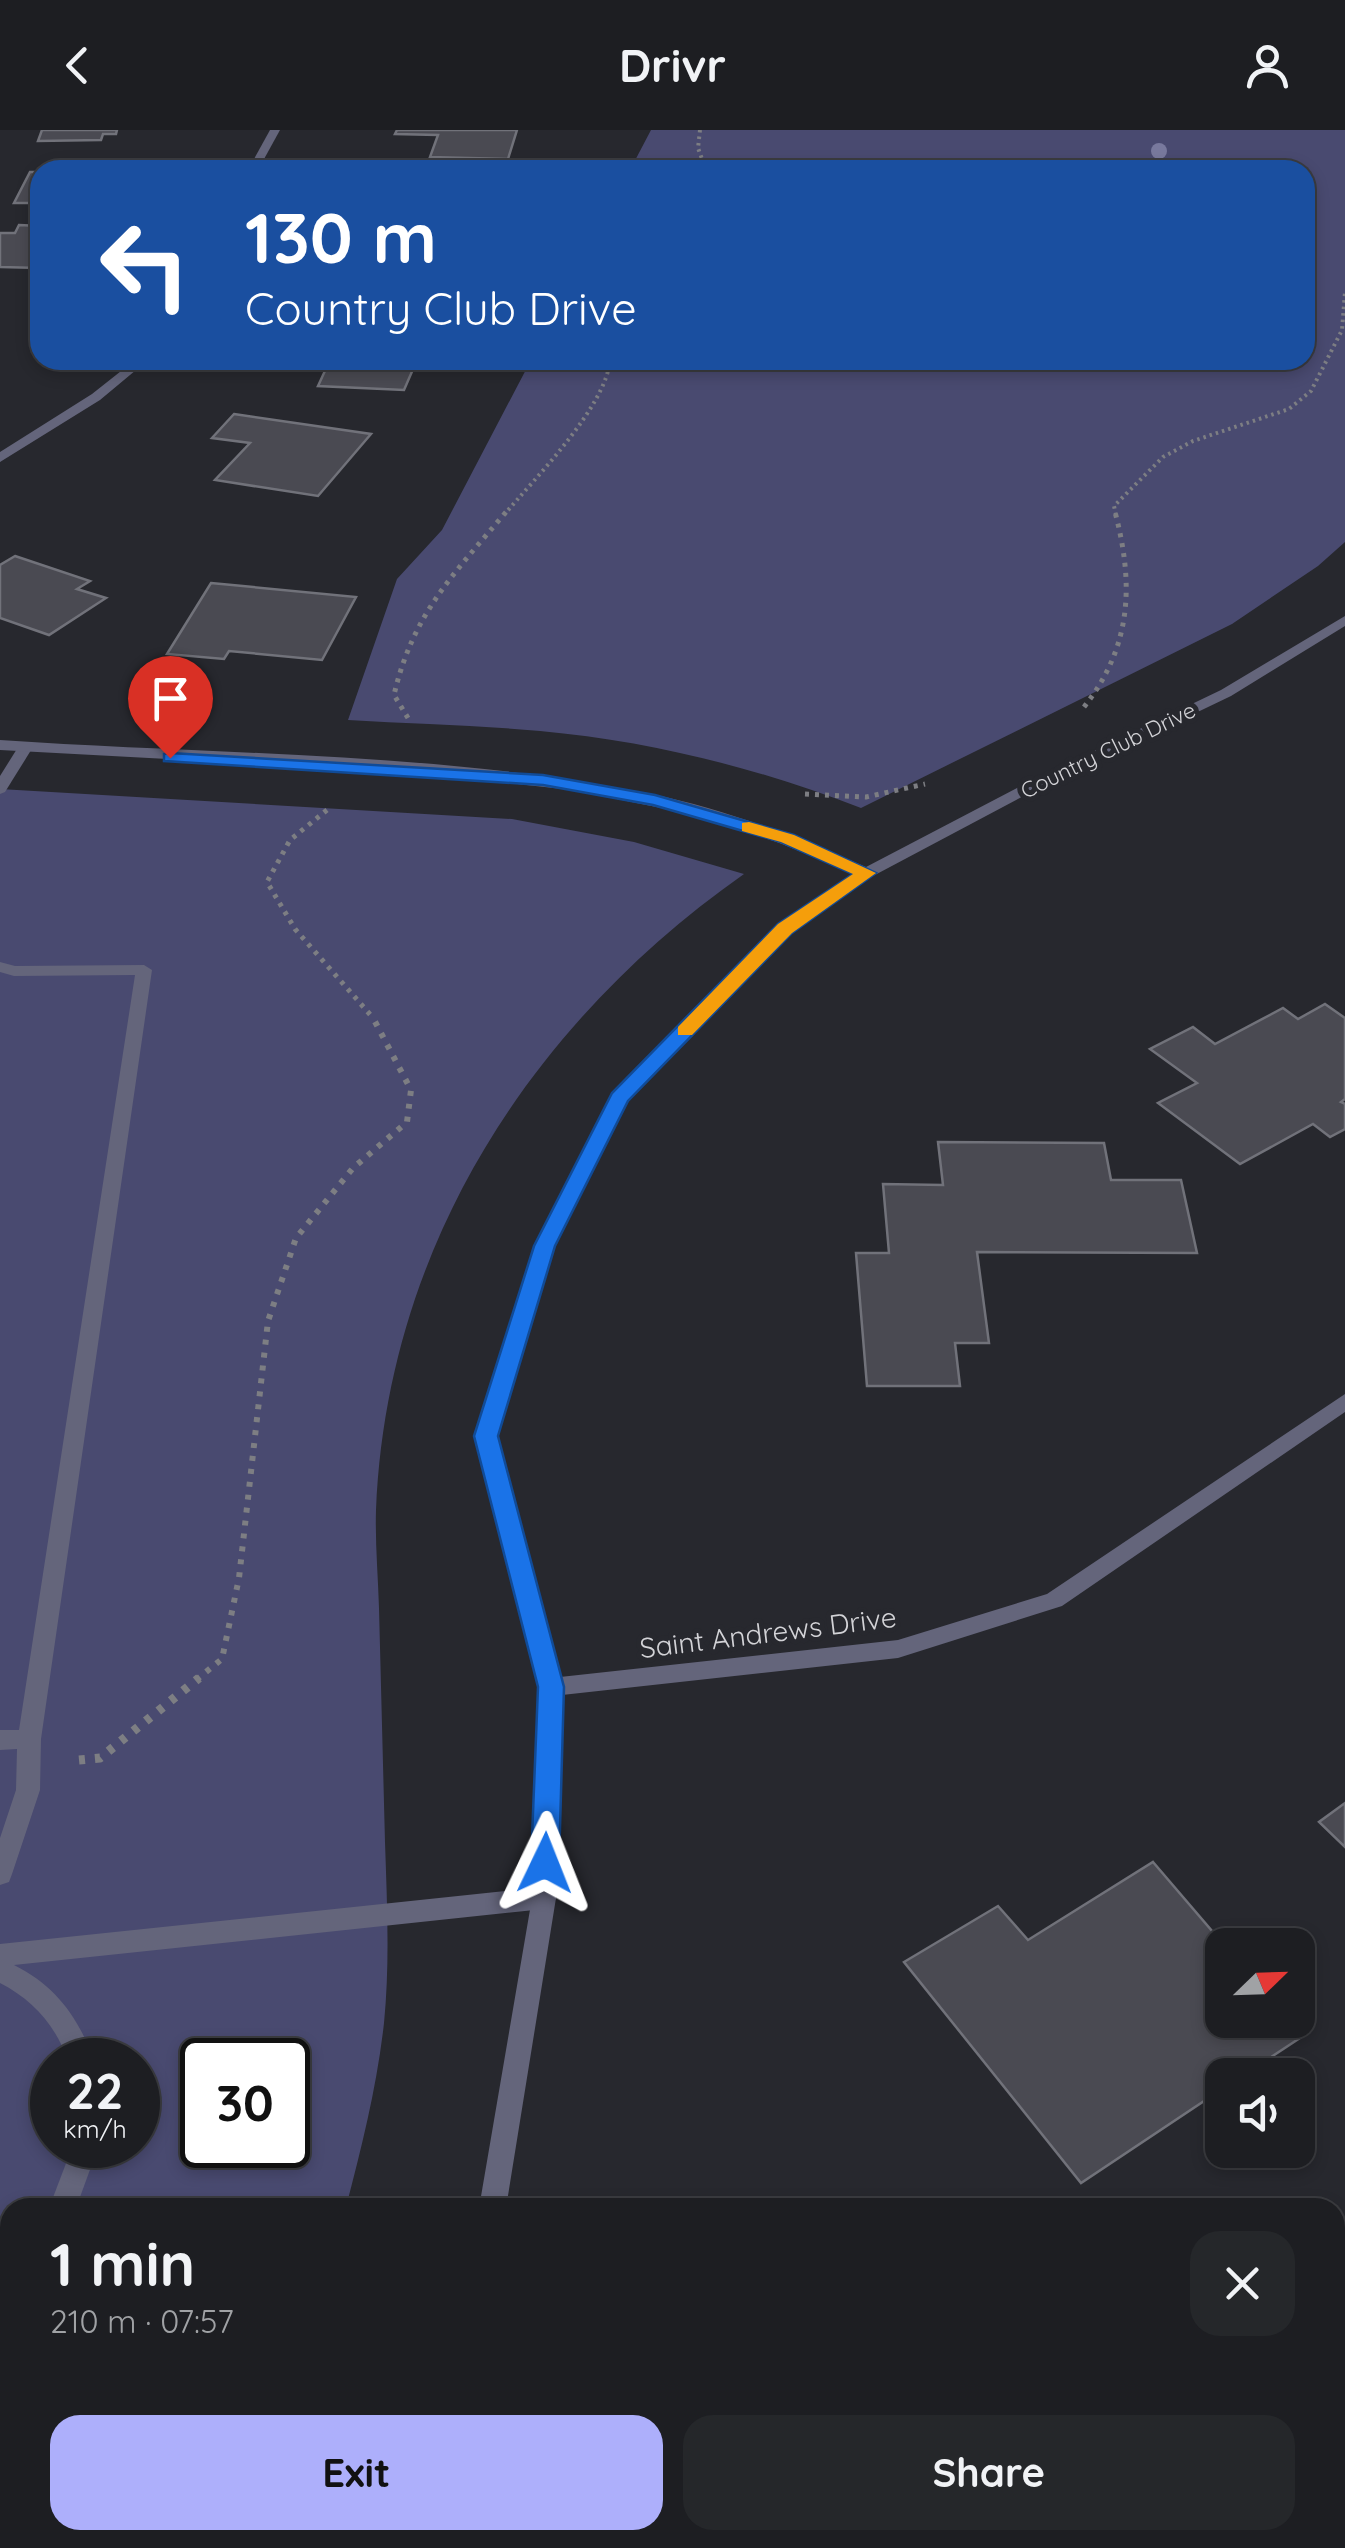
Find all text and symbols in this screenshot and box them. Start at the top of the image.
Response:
text: Drivr [619,37,726,93]
icon: back [50,38,105,93]
icon: person [1240,38,1295,93]
text: 130 m [245,193,437,281]
icon: left [80,200,210,330]
text: Country Club Drive [245,280,637,336]
pin [128,656,213,759]
icon: arrive [143,671,198,726]
street label: Country Club Drive [1016,695,1200,805]
street label: Saint Andrews Drive [638,1599,898,1665]
position arrow [493,1811,597,1915]
north arrow [1205,1928,1315,2038]
map controls [1205,1928,1315,2168]
speed limit sign: 30 [180,2038,310,2168]
button: sound [1205,2058,1315,2168]
text: 22 [67,2059,123,2122]
text: km/h [63,2113,127,2144]
text: 1 min [50,2226,195,2301]
button: close [1190,2231,1295,2336]
text: 210 m · 07:57 [50,2301,234,2341]
button: Exit [50,2415,663,2530]
button: Share [683,2415,1295,2530]

